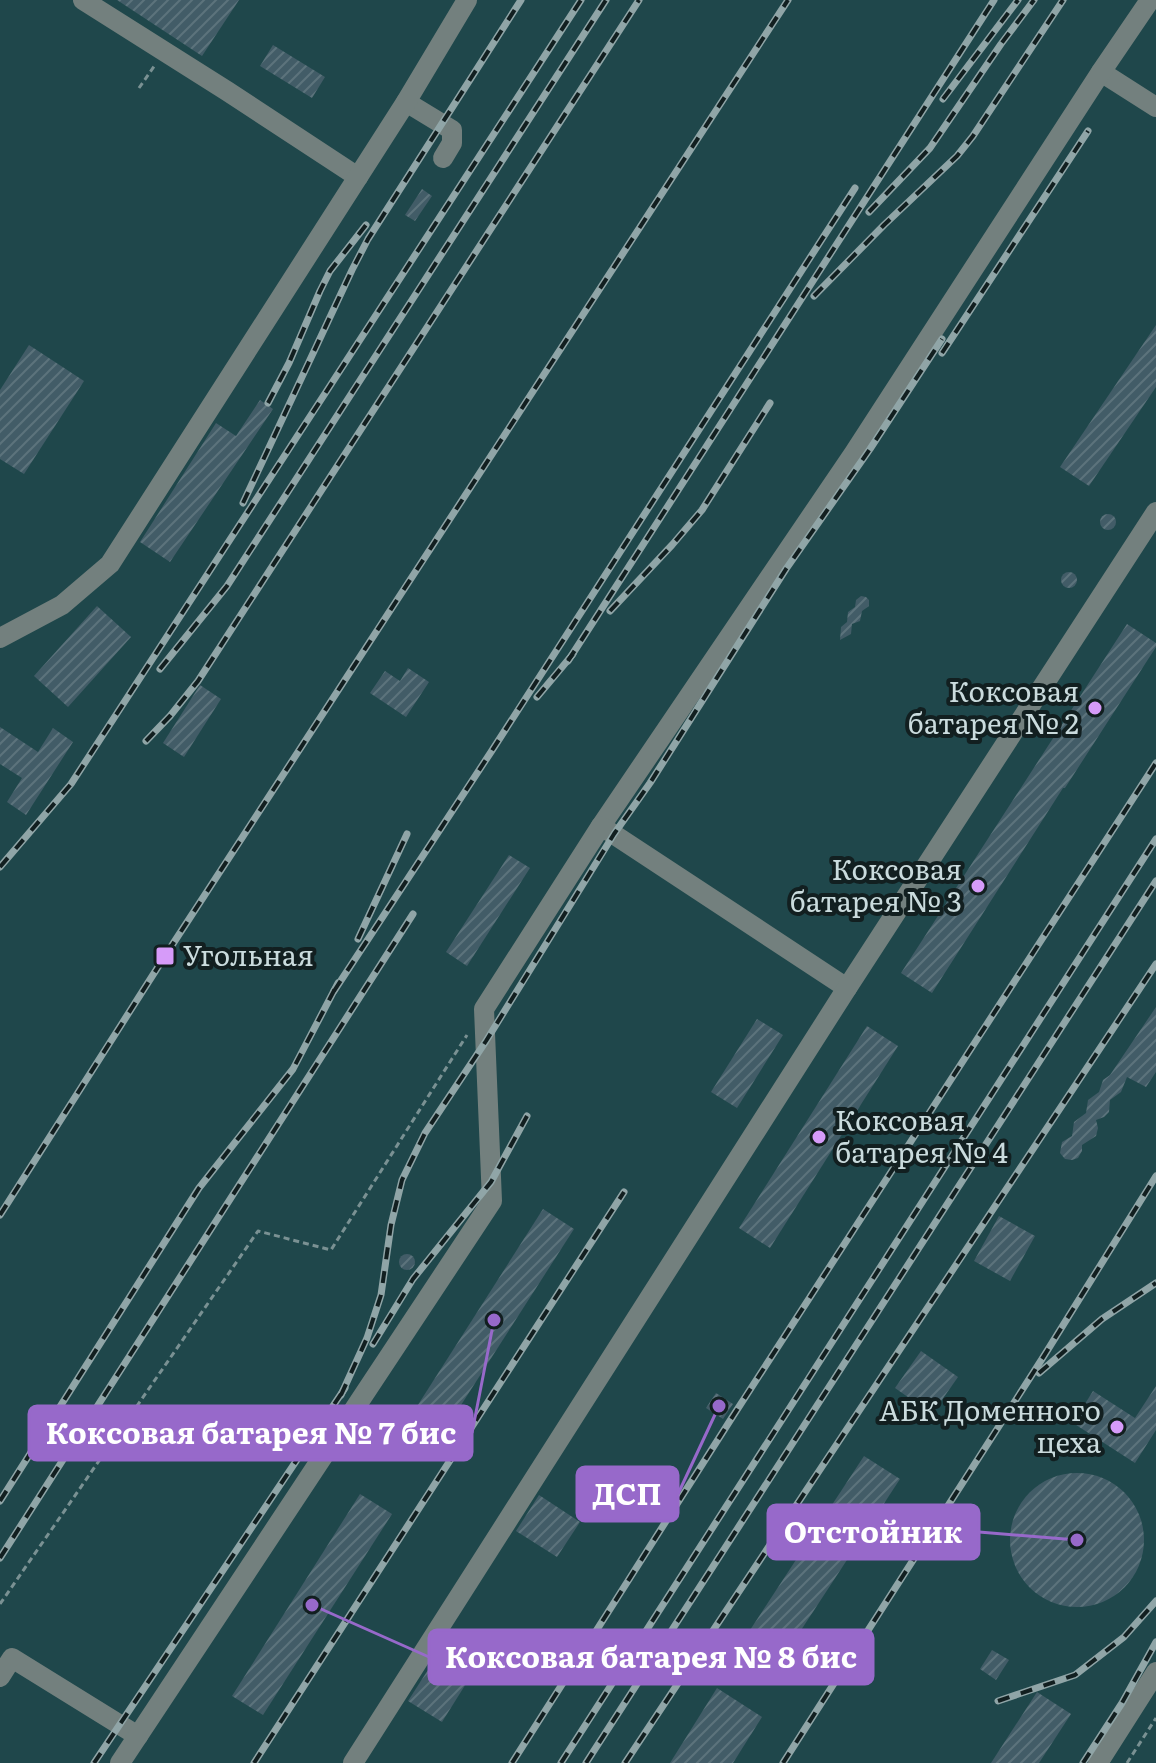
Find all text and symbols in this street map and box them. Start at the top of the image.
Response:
place label: Коксовая батарея № 2 [907,669,1079,743]
marker: Коксовая батарея № 2 [1086,699,1104,717]
place label: Коксовая батарея № 3 [789,847,962,921]
marker: Коксовая батарея № 3 [969,877,987,895]
place label: Угольная [183,933,314,975]
marker: Угольная [154,945,176,967]
place label: Коксовая батарея № 4 [835,1098,1008,1172]
marker: Коксовая батарея № 4 [810,1128,828,1146]
place label: АБК Доменного цеха [879,1388,1101,1462]
callout: Коксовая батарея № 7 бис [29,1406,472,1460]
text: Коксовая батарея № 7 бис [46,1409,456,1453]
marker: АБК Доменного цеха [1108,1418,1126,1436]
callout: ДСП [577,1467,678,1521]
text: ДСП [592,1470,662,1514]
callout: Отстойник [768,1505,979,1559]
text: Отстойник [784,1508,963,1552]
callout: Коксовая батарея № 8 бис [429,1630,873,1684]
text: Коксовая батарея № 8 бис [445,1633,857,1677]

